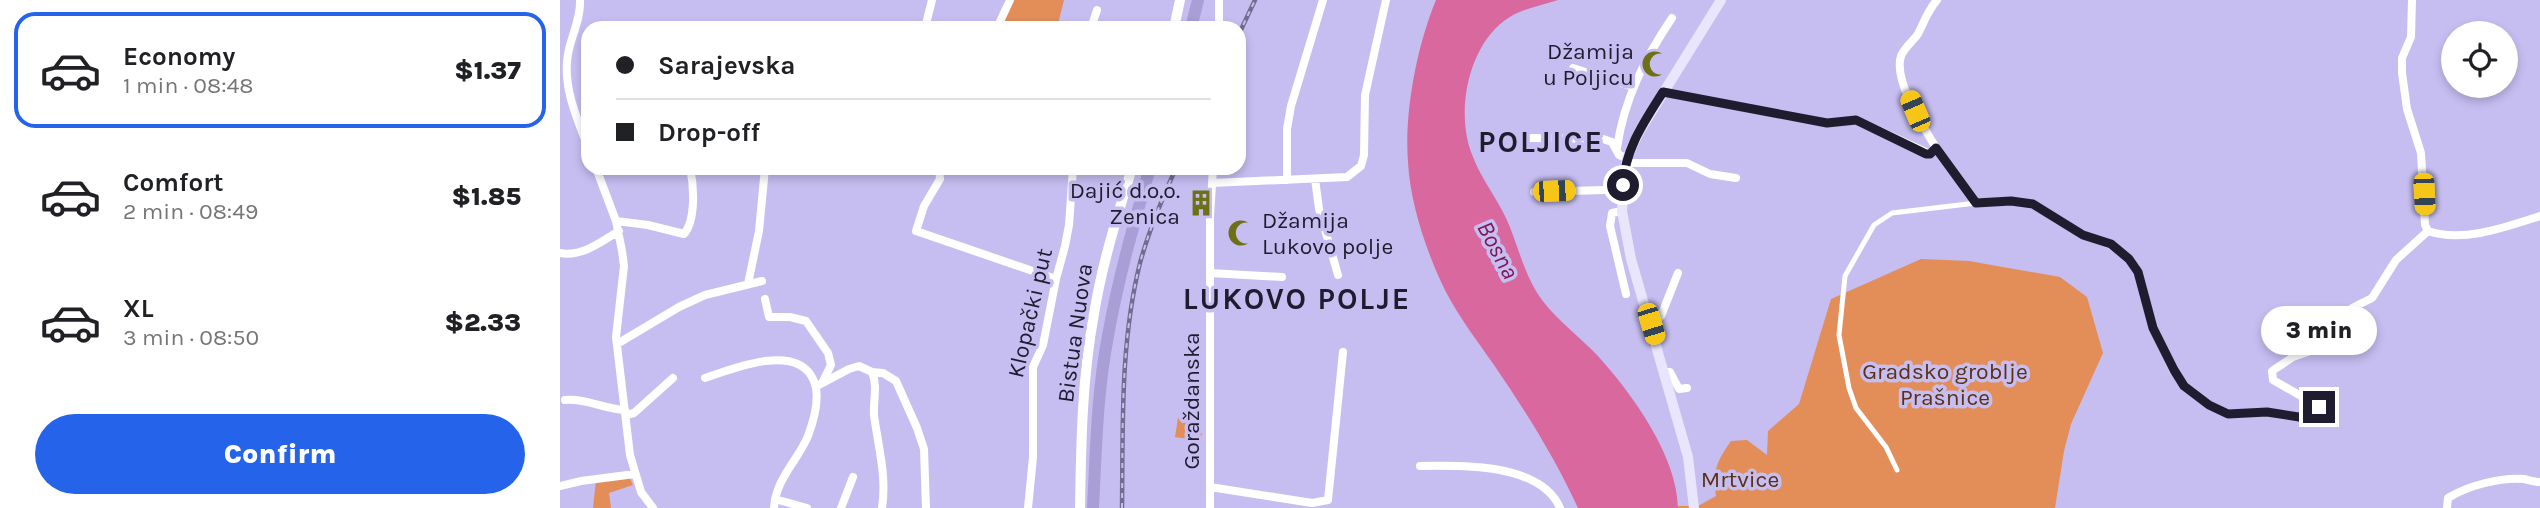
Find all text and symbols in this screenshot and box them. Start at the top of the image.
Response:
map controls [2441,21,2518,98]
button: locate [2441,21,2518,98]
place label: Džamija u Poljicu [1543,38,1634,91]
icon: car [39,39,102,102]
text: Economy [123,41,235,72]
mosque icon: Džamija u Poljicu [1640,49,1670,79]
text: Sarajevska [658,50,796,81]
text: $1.37 [454,55,521,86]
text: 1 min · 08:48 [123,72,253,99]
car [1898,88,1933,134]
text: Drop-off [658,117,760,148]
district label: POLJICE [1478,124,1604,160]
icon: car [39,165,102,228]
text: Comfort [123,167,224,198]
route start [1607,169,1639,201]
car [2413,172,2436,216]
place label: Dajić d.o.o. Zenica [1070,177,1180,230]
car [1533,180,1576,202]
text: $1.85 [452,181,521,212]
building icon: Dajić d.o.o. Zenica [1186,188,1216,218]
text: 2 min · 08:49 [123,198,258,225]
place label: Džamija Lukovo polje [1262,207,1393,260]
water label: Bosna [1471,216,1525,284]
mosque icon: Džamija Lukovo polje [1226,218,1256,248]
street label: Klopački put [1002,245,1058,380]
street label: Bistua Nuova [1052,262,1098,404]
district label: LUKOVO POLJE [1183,281,1411,317]
icon: car [39,291,102,354]
text: XL [123,293,154,324]
car [1635,301,1668,347]
callout: 3 min [2261,306,2377,354]
text: $2.33 [444,307,521,338]
text: 3 min [2286,317,2352,344]
text: 3 min · 08:50 [123,324,259,351]
street label: Goraždanska [1178,332,1205,470]
park label: Gradsko groblje Prašnice [1862,358,2028,411]
route end [2303,391,2335,423]
button: Confirm [35,414,525,494]
park label: Mrtvice [1701,466,1779,493]

